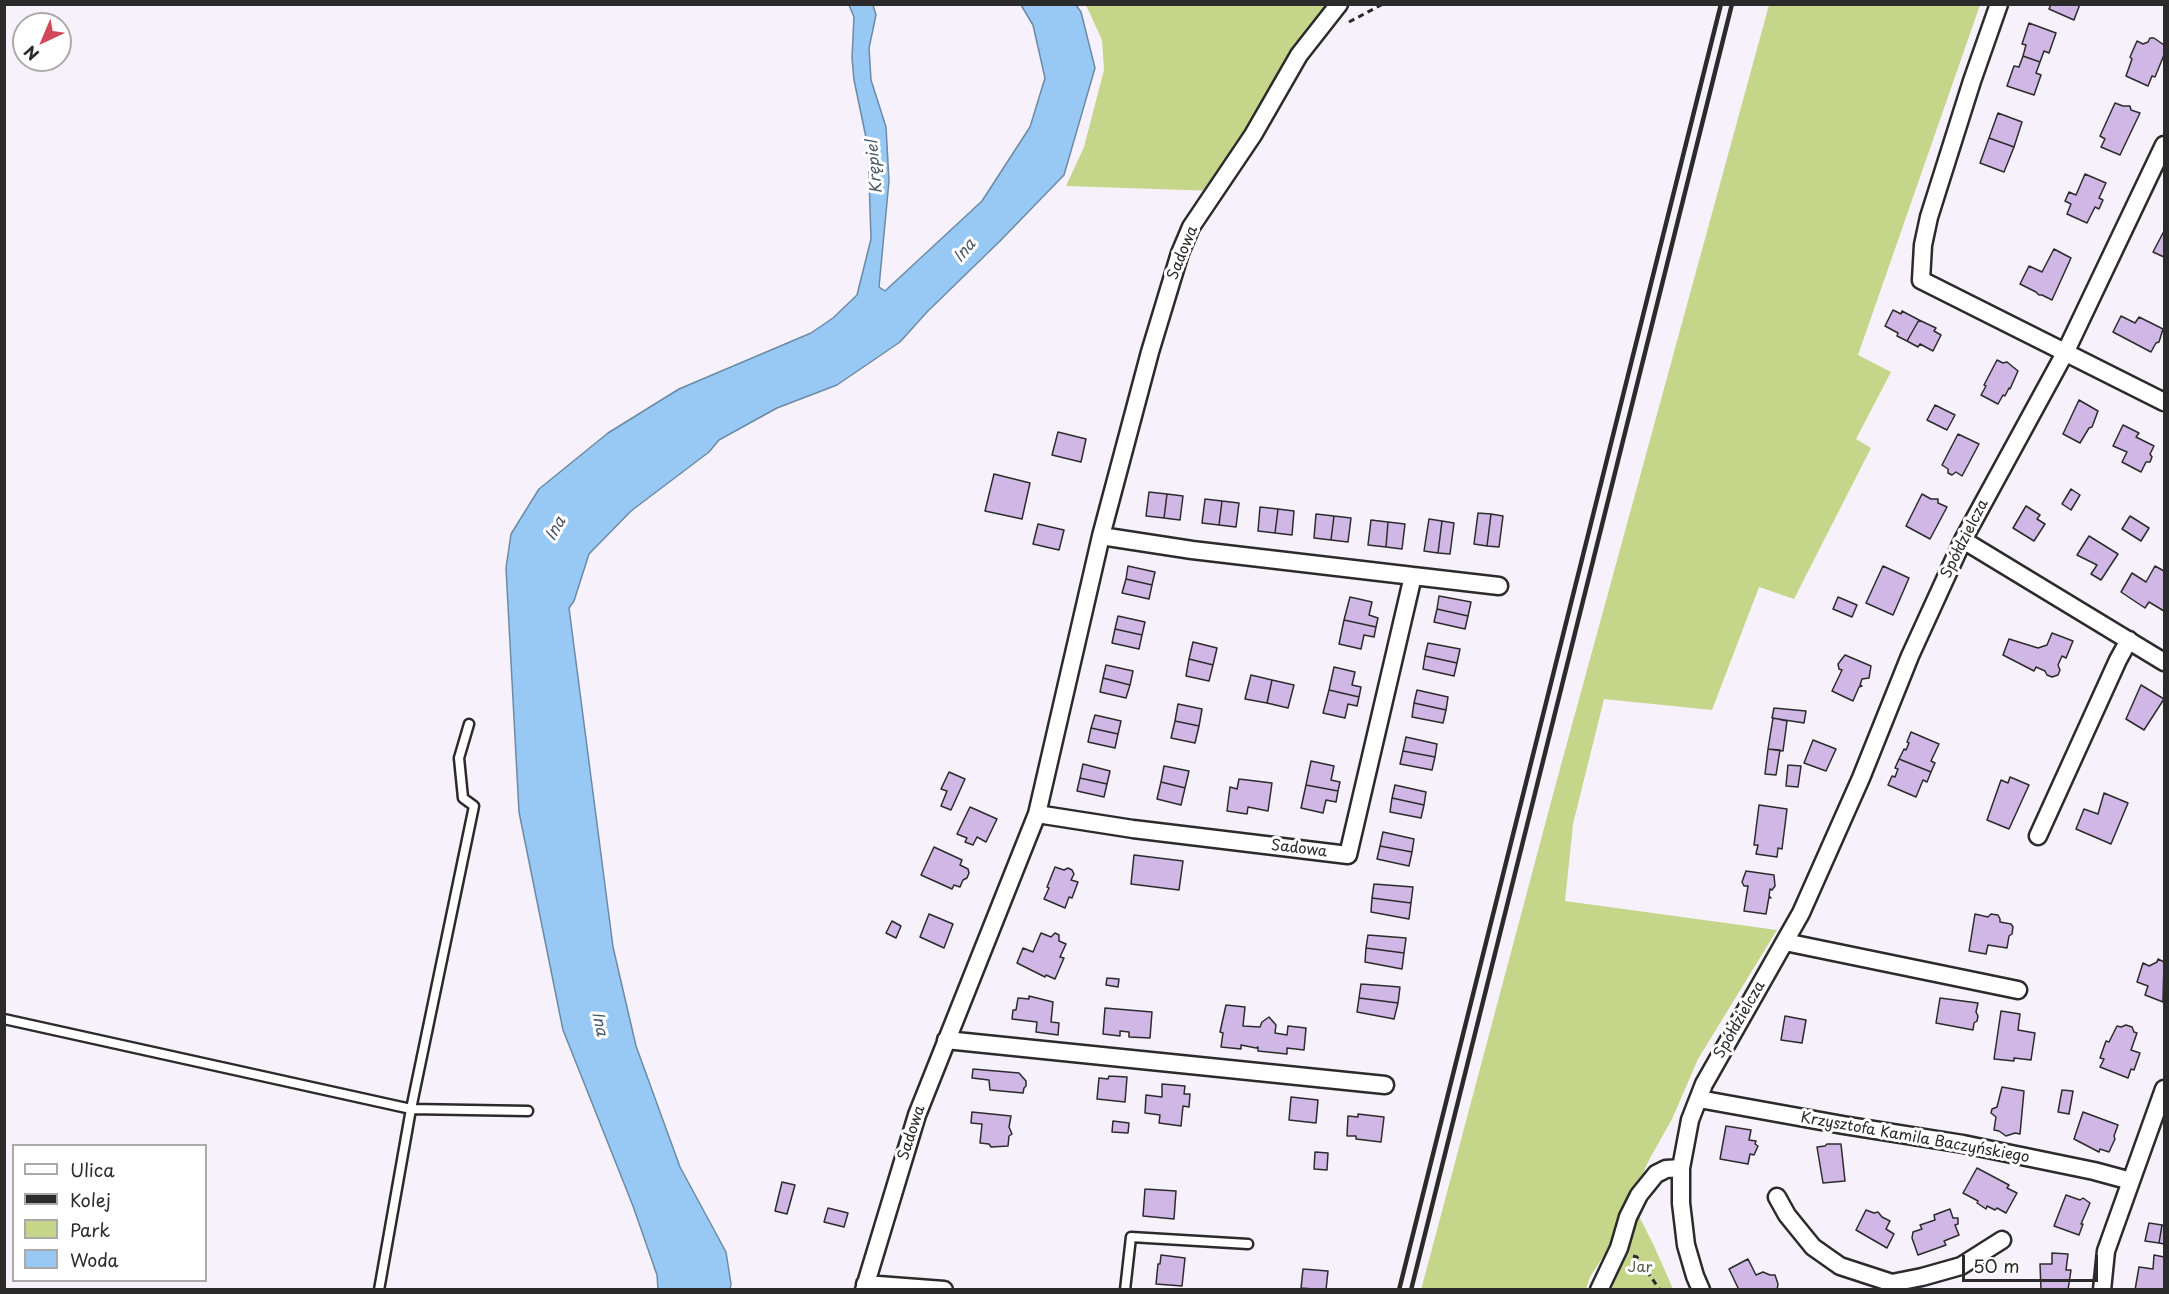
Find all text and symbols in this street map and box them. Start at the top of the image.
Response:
north arrow [12,12,72,72]
text: N [18,40,44,67]
water label: Krępiel [863,140,887,194]
street label: Sadowa [1164,223,1202,283]
water label: Ina [950,235,980,267]
street label: Spółdzielcza [1937,497,1993,581]
water label: Ina [542,514,570,544]
street label: Sadowa [1270,837,1328,861]
street label: Spółdzielcza [1711,978,1769,1062]
water label: Ina [587,1010,611,1038]
street label: Sadowa [895,1103,929,1163]
street label: Krzysztofa Kamila Baczyńskiego [1799,1109,2031,1167]
legend [12,1144,207,1282]
text: Ulica [70,1156,115,1183]
text: Kolej [70,1186,111,1213]
text: Park [70,1216,110,1243]
scale bar [1965,1243,2102,1281]
text: Woda [70,1246,119,1273]
text: 50 m [1973,1252,2020,1279]
park label: Jar [1628,1259,1652,1277]

